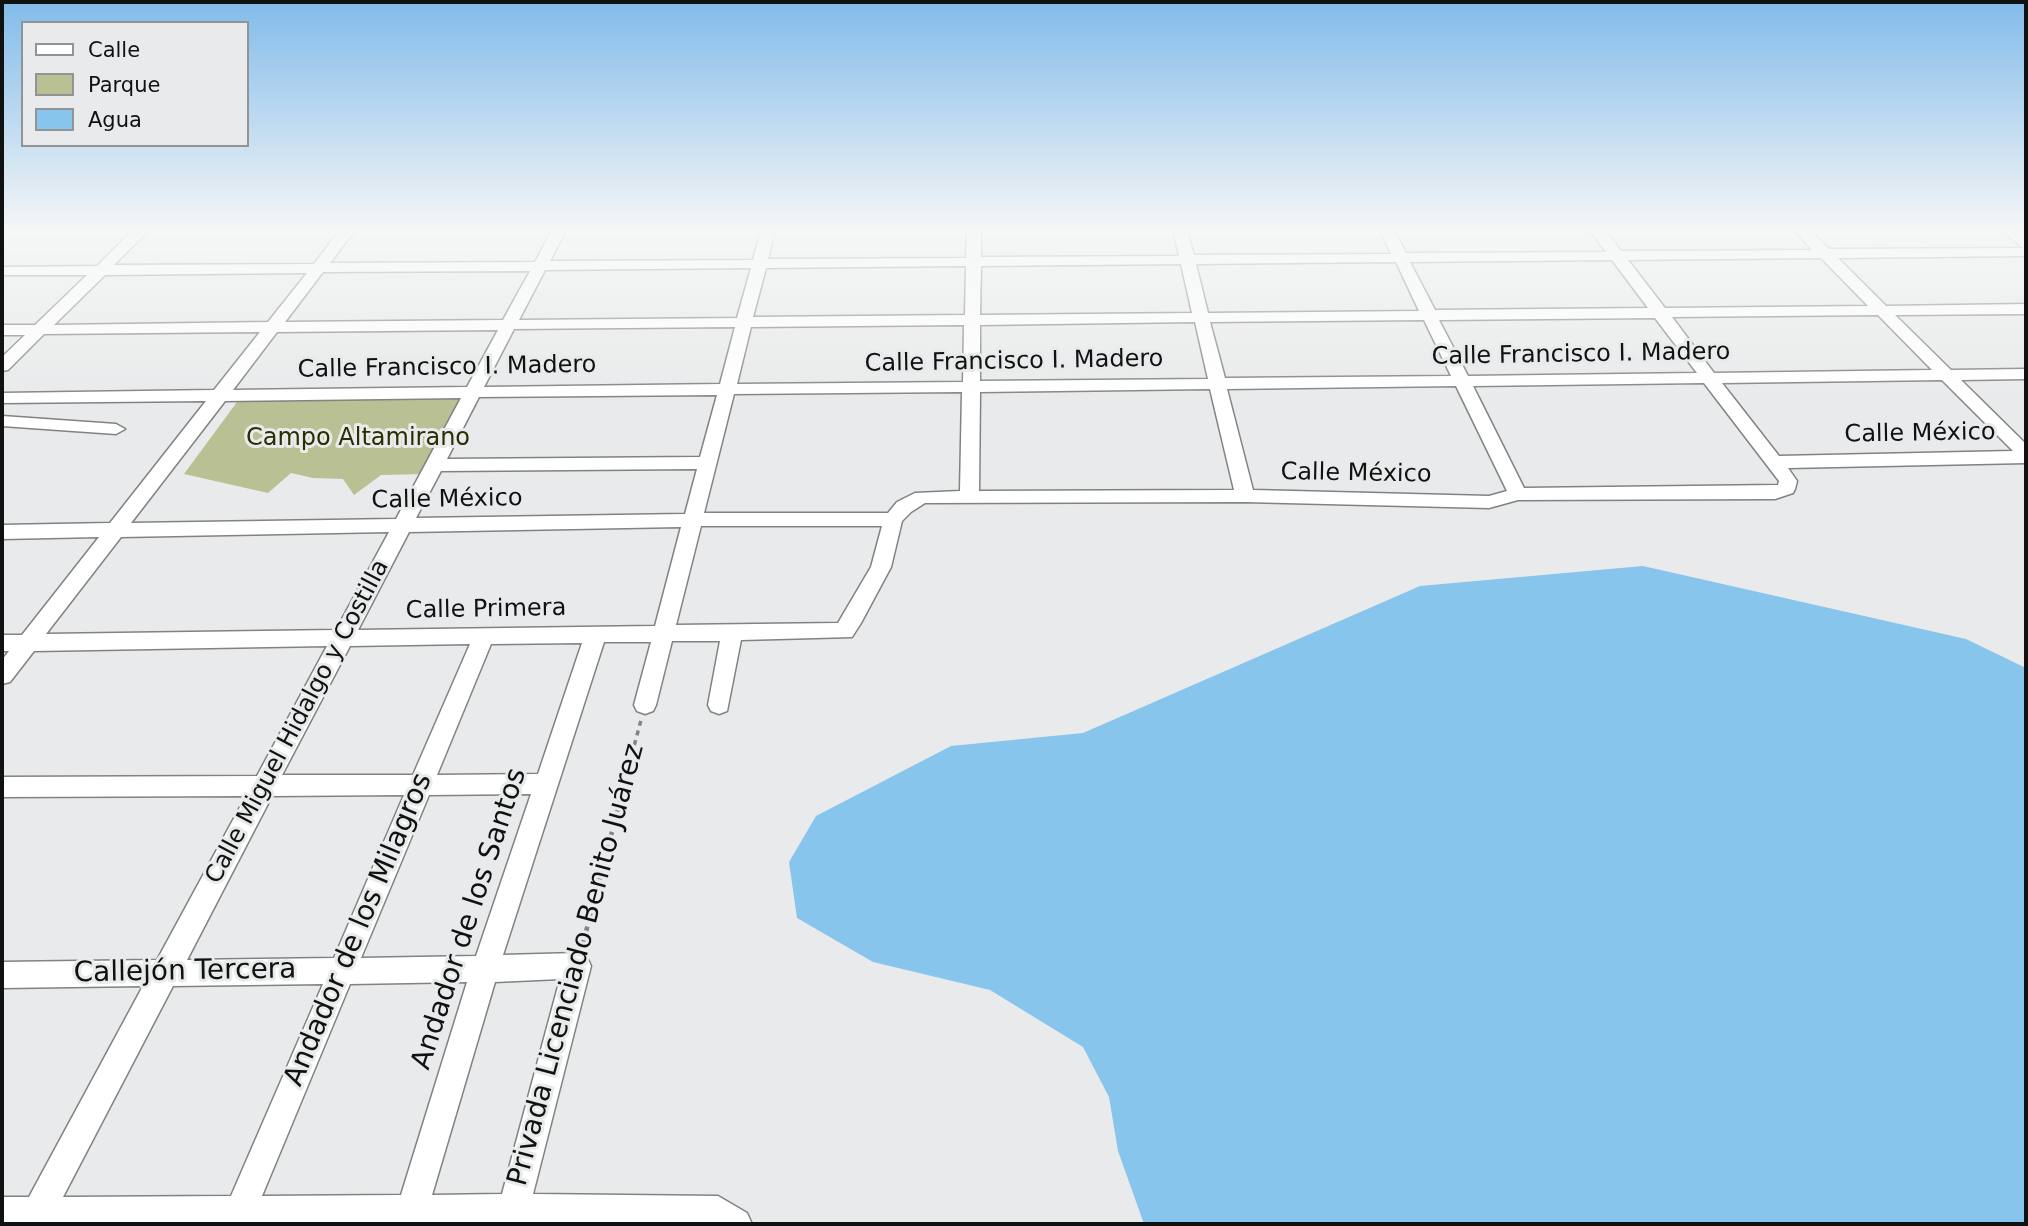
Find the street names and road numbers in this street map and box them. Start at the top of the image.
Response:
street label: Calle Francisco I. Madero [1431,338,1731,372]
street label: Calle Francisco I. Madero [864,345,1164,379]
street label: Calle Francisco I. Madero [297,351,597,385]
street label: Calle México [1844,418,1996,450]
street label: Calle México [1280,458,1432,490]
street label: Calle México [371,484,523,516]
street label: Calle Miguel Hidalgo y Costilla [200,555,396,889]
street label: Calle Primera [406,594,566,626]
street label: Privada Licenciado Benito Juárez [502,740,652,1190]
street label: Andador de los Santos [405,764,535,1074]
street label: Andador de los Milagros [278,768,440,1092]
street label: Callejón Tercera [73,953,297,991]

